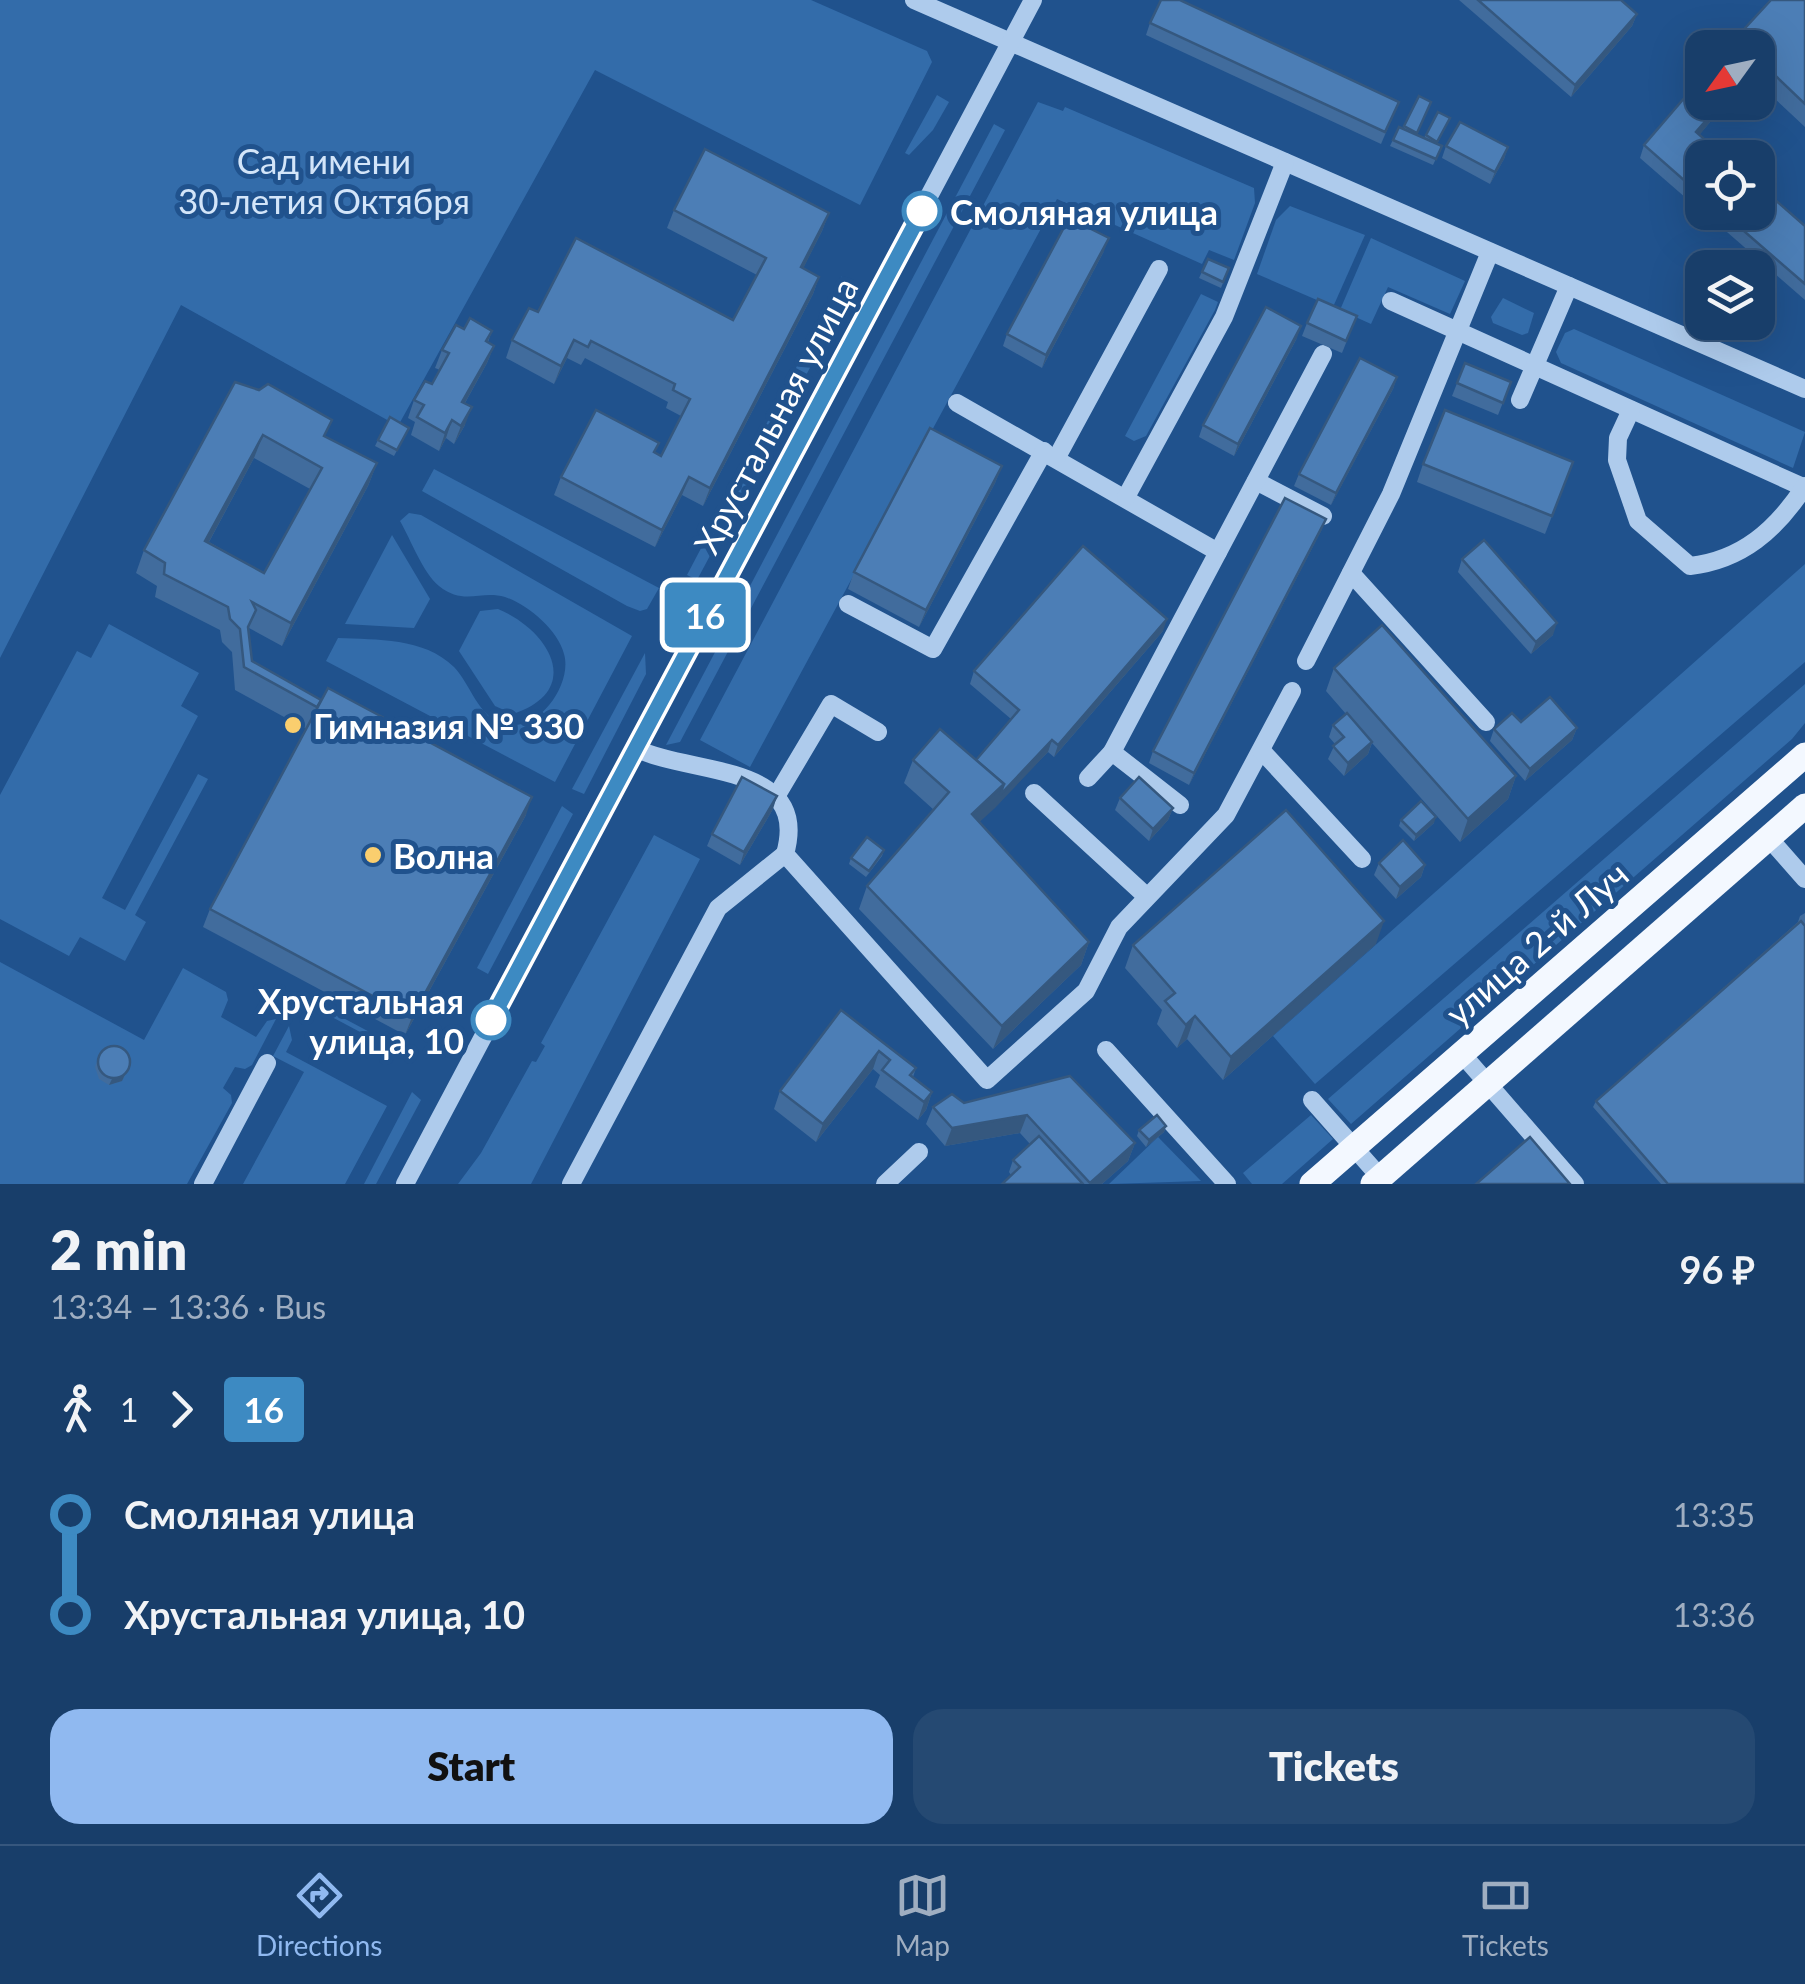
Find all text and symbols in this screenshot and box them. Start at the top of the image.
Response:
north arrow [1685,30,1775,120]
map controls [1685,30,1775,340]
park label: Сад имени 30-летия Октября [178,139,470,221]
button: locate [1685,140,1775,230]
place label: Смоляная улица [950,190,1218,232]
marker: Смоляная улица [903,192,941,230]
button: layers [1685,250,1775,340]
street label: Хрустальная улица [684,270,866,560]
line badge: 16 [660,582,750,648]
text: 16 [685,594,725,636]
place label: Гимназия № 330 [313,704,584,746]
marker: Гимназия № 330 [282,714,304,736]
place label: Волна [393,834,494,876]
marker: Волна [362,844,384,866]
street label: улица 2-й Луч [1436,852,1636,1034]
place label: Хрустальная улица, 10 [258,979,464,1061]
marker: Хрустальная улица, 10 [472,1001,510,1039]
text: 2 min [50,1216,187,1282]
text: 96 ₽ [1680,1246,1755,1292]
text: 13:34 – 13:36 · Bus [50,1287,326,1326]
icon: walk [50,1382,105,1437]
icon: forward [154,1382,209,1437]
text: 16 [244,1388,284,1430]
text: 1 [120,1390,139,1429]
text: Смоляная улица [124,1491,415,1537]
text: 13:35 [1673,1495,1755,1534]
text: Хрустальная улица, 10 [124,1591,525,1637]
text: 13:36 [1673,1595,1755,1634]
button: Start [50,1709,893,1824]
button: Tickets [913,1709,1755,1824]
tab: Directions [256,1868,382,1962]
tab: Map [895,1868,950,1962]
tab: Tickets [1462,1868,1549,1962]

